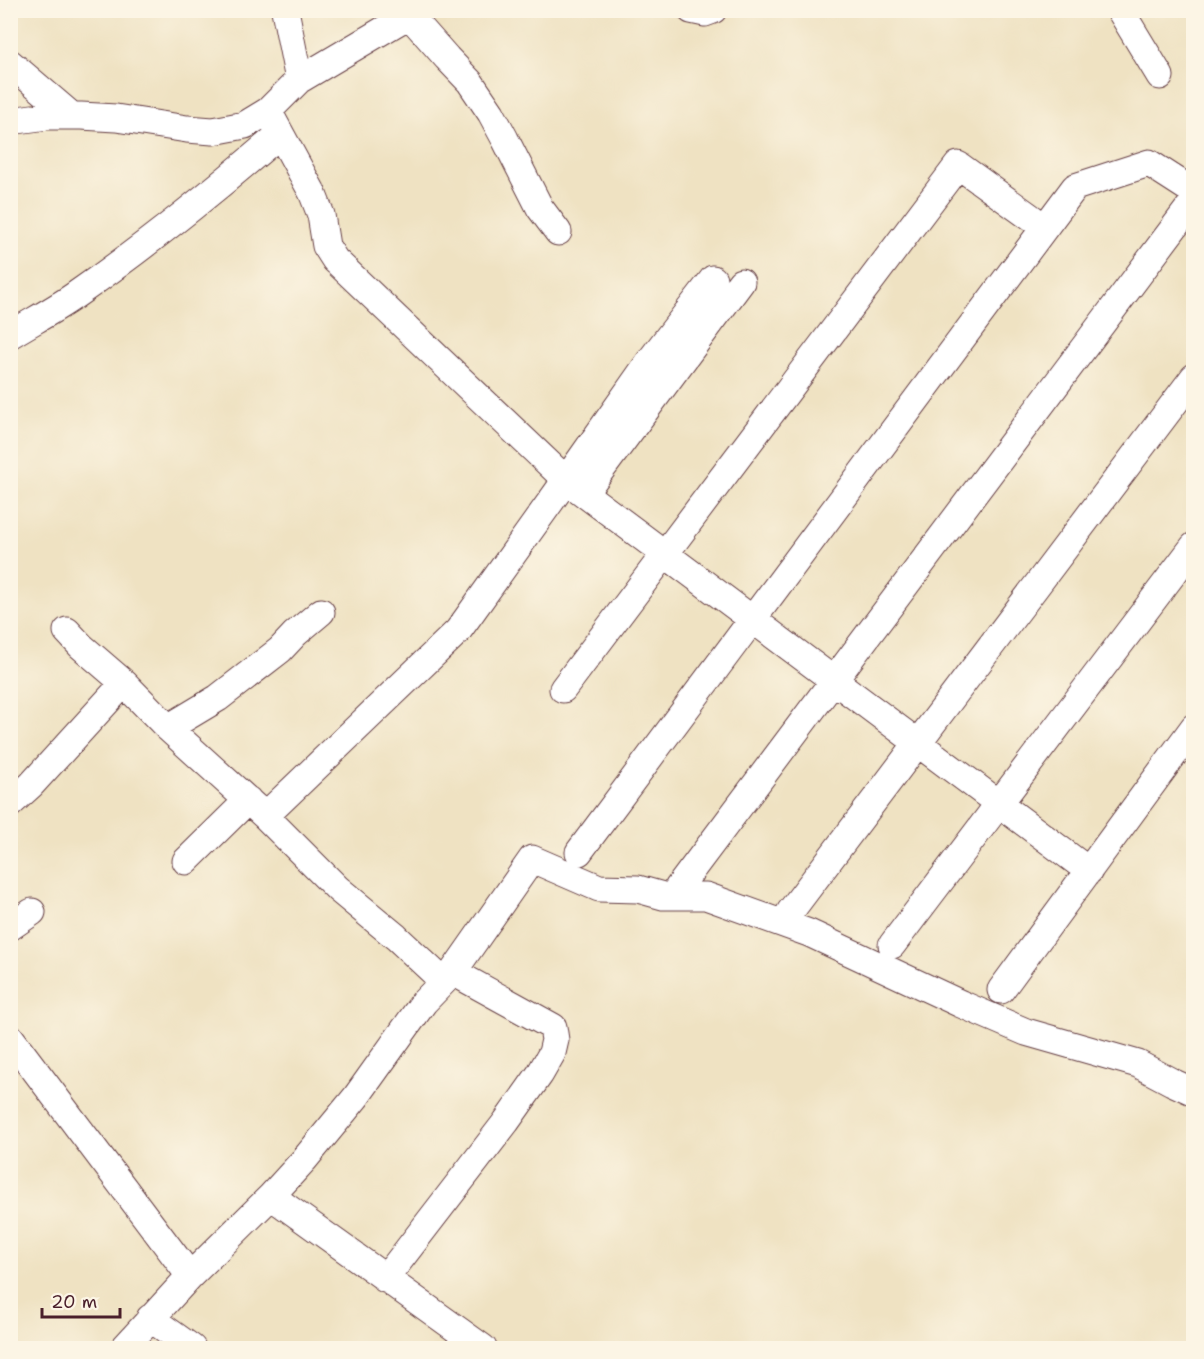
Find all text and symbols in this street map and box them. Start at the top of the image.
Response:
scale bar [42,1281,120,1319]
text: 20 m [51,1290,97,1314]

